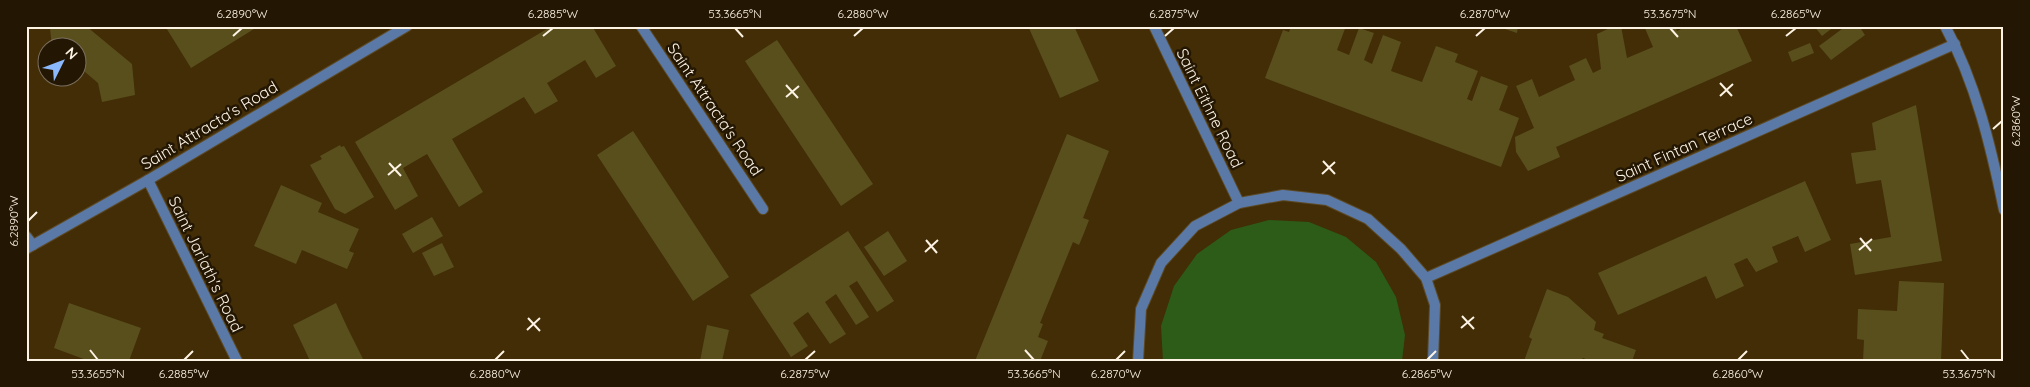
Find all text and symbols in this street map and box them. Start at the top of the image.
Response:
text: 6.2890°W [216,6,268,21]
text: 6.2885°W [528,6,579,21]
text: 53.3665°N [708,6,762,21]
text: 6.2880°W [838,6,889,21]
text: 6.2875°W [1149,6,1199,21]
text: 6.2870°W [1460,6,1511,21]
text: 53.3675°N [1643,6,1697,21]
text: 6.2865°W [1771,6,1822,21]
north arrow [38,38,88,88]
street label: Saint Attracta's Road [663,39,767,179]
text: N [62,43,82,63]
street label: Saint Eithne Road [1172,45,1248,171]
street label: Saint Attracta's Road [137,76,281,174]
text: 6.2860°W [2008,95,2023,146]
street label: Saint Fintan Terrace [1613,108,1755,186]
street label: Saint Jarlath's Road [164,193,248,335]
text: 6.2890°W [6,195,21,247]
text: 53.3655°N [71,366,125,381]
text: 6.2885°W [159,366,210,381]
text: 6.2880°W [470,366,521,381]
text: 6.2875°W [780,366,830,381]
text: 53.3665°N [1007,366,1061,381]
text: 6.2870°W [1091,366,1142,381]
text: 6.2865°W [1402,366,1453,381]
text: 6.2860°W [1713,366,1764,381]
text: 53.3675°N [1942,366,1996,381]

